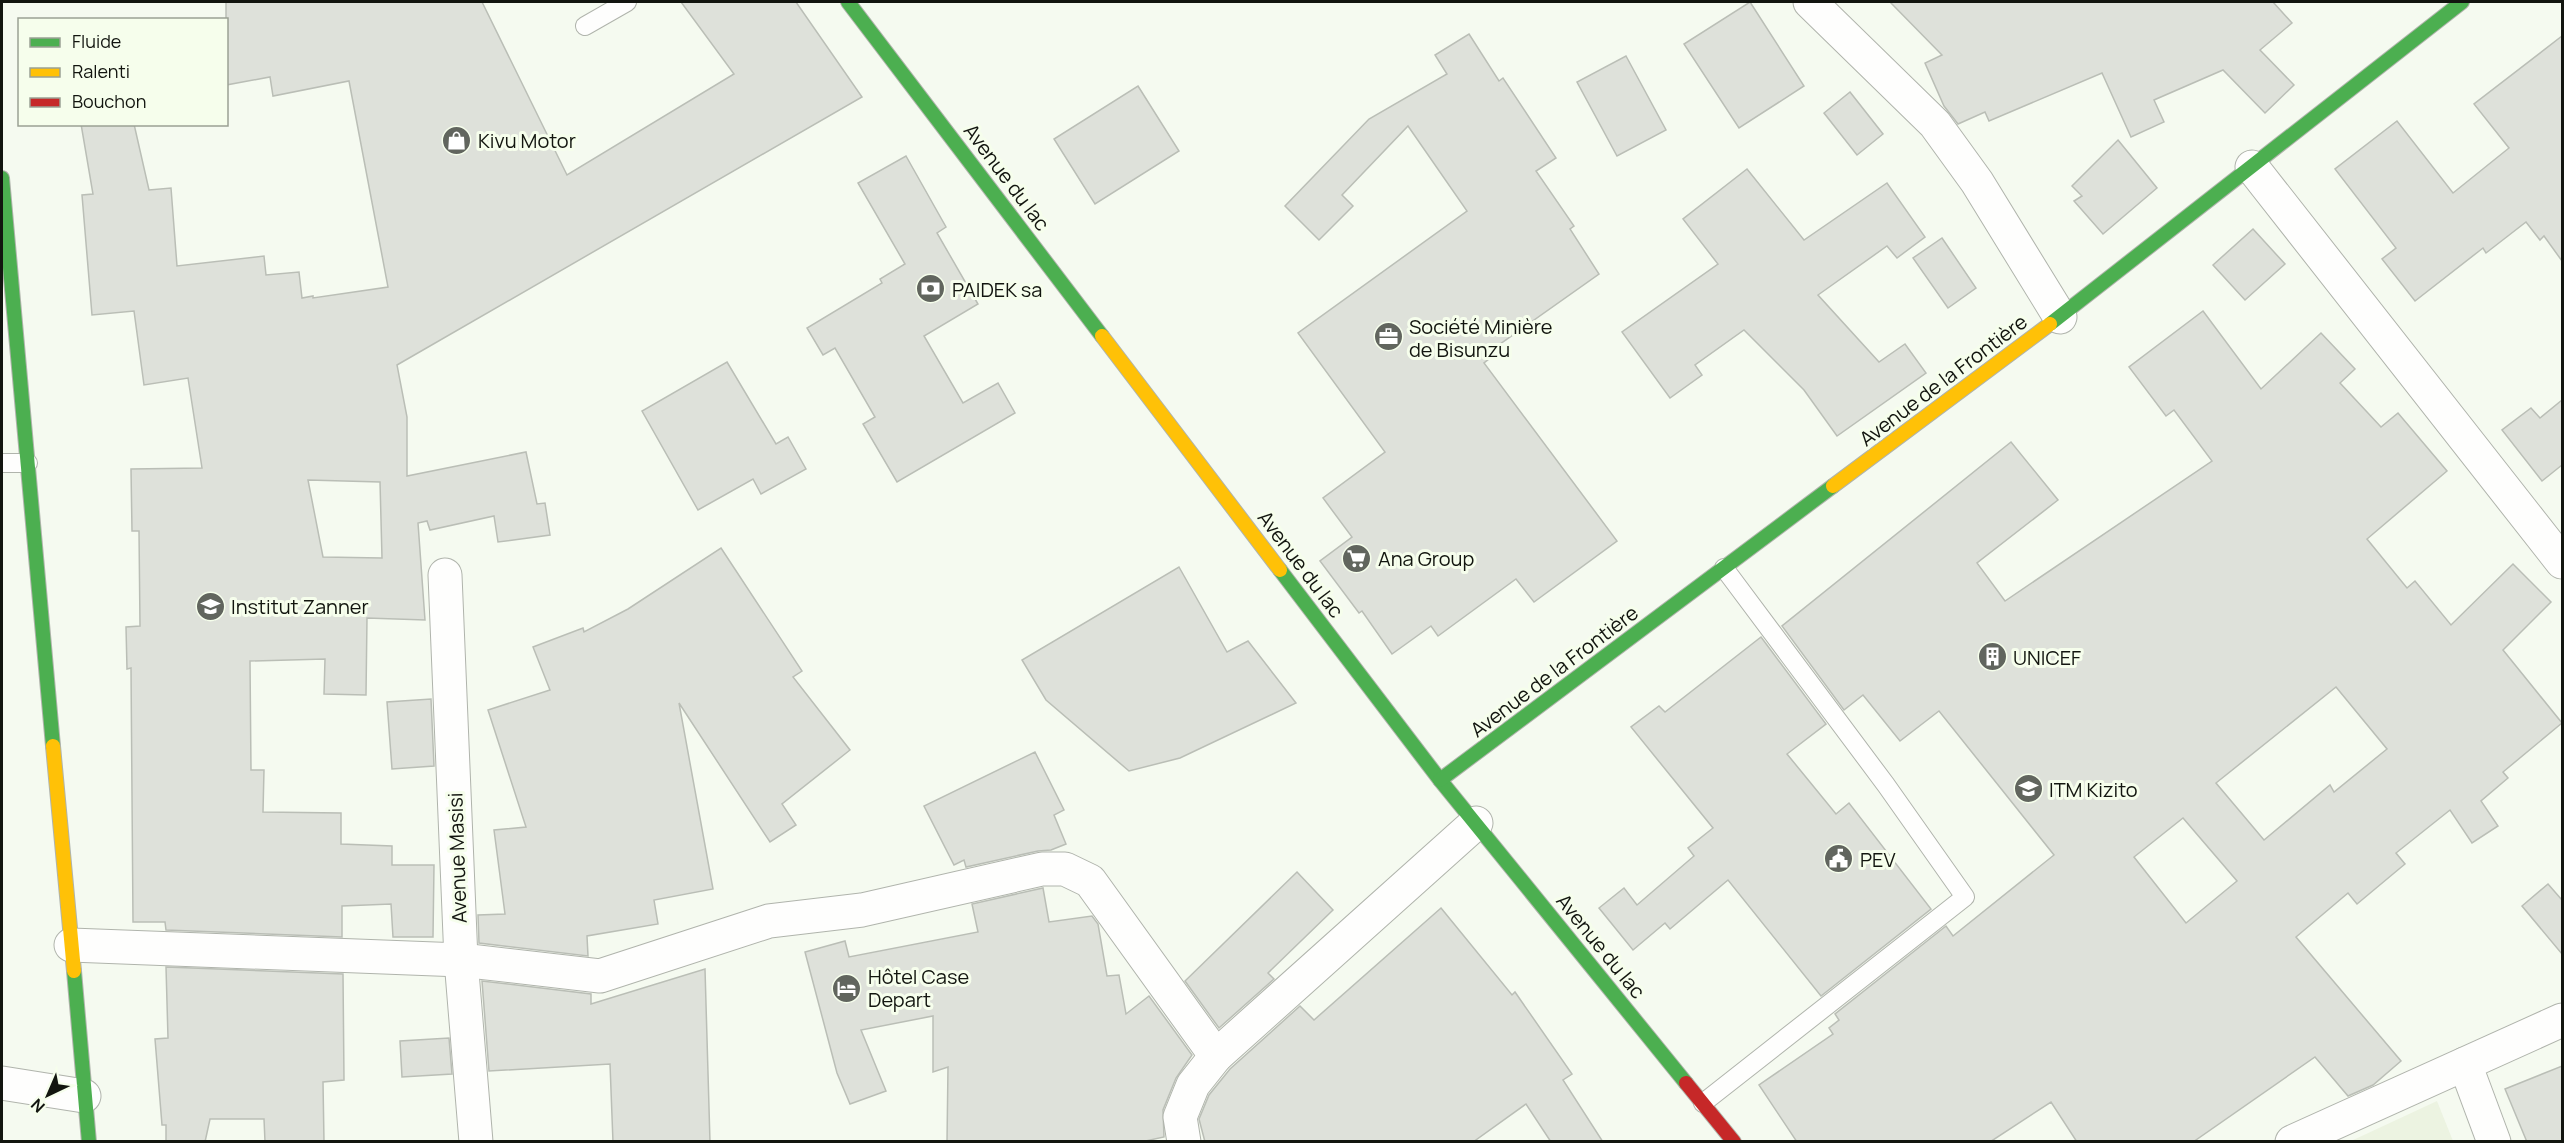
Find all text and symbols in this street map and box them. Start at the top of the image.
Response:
legend [18,18,228,126]
text: Fluide [72,29,121,53]
text: Ralenti [72,59,130,83]
text: Bouchon [72,89,146,113]
street label: Avenue du lac [958,118,1056,236]
shop icon: Kivu Motor [441,124,473,156]
place label: Kivu Motor [478,127,576,154]
bank icon: PAIDEK sa [915,273,947,305]
place label: PAIDEK sa [952,276,1042,303]
street label: Avenue de la Frontière [1854,308,2032,452]
place label: Société Minière de Bisunzu [1409,313,1552,363]
office icon: Société Minière de Bisunzu [1372,321,1404,353]
street label: Avenue du lac [1252,505,1350,623]
supermarket icon: Ana Group [1341,542,1373,574]
place label: Ana Group [1378,545,1474,572]
school or university icon: Institut Zanner [194,590,226,622]
place label: Institut Zanner [231,593,369,620]
street label: Avenue de la Frontière [1465,599,1643,743]
building icon: UNICEF [1976,641,2008,673]
place label: UNICEF [2013,644,2081,671]
school or university icon: ITM Kizito [2012,773,2044,805]
place label: ITM Kizito [2049,776,2138,803]
street label: Avenue Masisi [441,792,473,924]
public building icon: PEV [1823,843,1855,875]
place label: PEV [1860,846,1896,873]
street label: Avenue du lac [1551,888,1651,1004]
place label: Hôtel Case Depart [868,963,969,1013]
hotel icon: Hôtel Case Depart [831,972,863,1004]
north arrow [18,1065,78,1125]
text: N [26,1094,49,1118]

